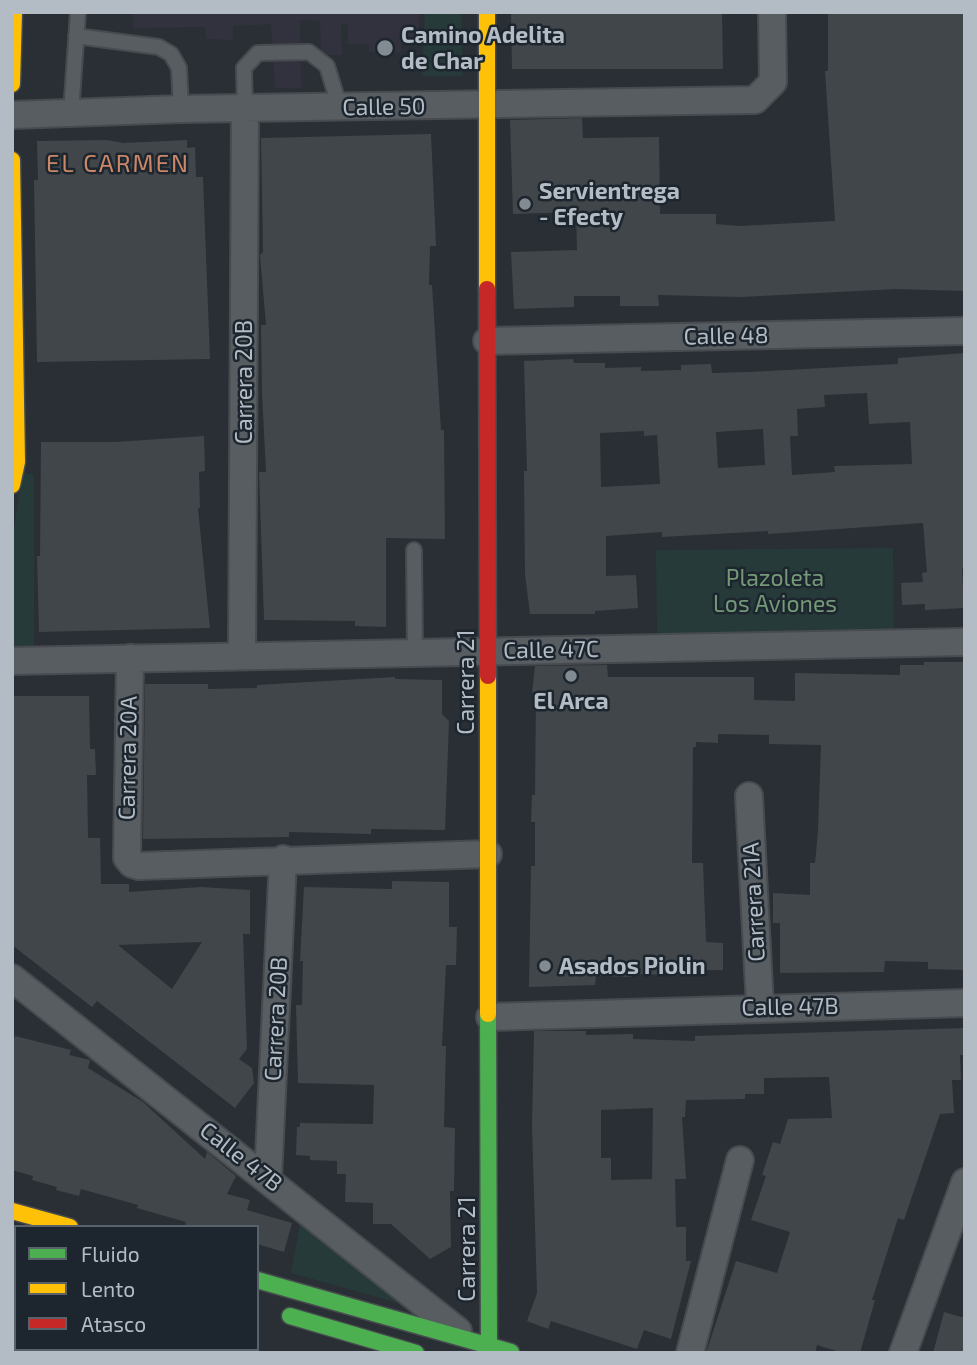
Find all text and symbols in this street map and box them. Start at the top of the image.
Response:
place label: Camino Adelita de Char [401,21,565,75]
marker: Camino Adelita de Char [375,38,395,58]
street label: Calle 50 [342,92,426,122]
district label: EL CARMEN [47,150,189,178]
place label: Servientrega - Efecty [539,177,680,231]
marker: Servientrega - Efecty [517,196,533,212]
street label: Carrera 20B [230,320,258,444]
street label: Calle 48 [683,321,769,351]
park label: Plazoleta Los Aviones [713,564,837,618]
street label: Carrera 21 [452,629,480,735]
street label: Calle 47C [503,635,599,665]
marker: El Arca [563,668,579,684]
place label: El Arca [533,687,609,715]
street label: Carrera 20A [113,696,143,820]
street label: Carrera 21A [737,842,771,962]
place label: Asados Piolin [559,952,706,980]
street label: Carrera 20B [259,956,293,1082]
marker: Asados Piolin [537,958,553,974]
street label: Calle 47B [741,992,839,1022]
street label: Calle 47B [194,1116,288,1198]
street label: Carrera 21 [453,1196,481,1302]
legend [14,1225,259,1351]
text: Fluido [81,1241,140,1266]
text: Lento [81,1276,135,1301]
text: Atasco [81,1311,146,1336]

